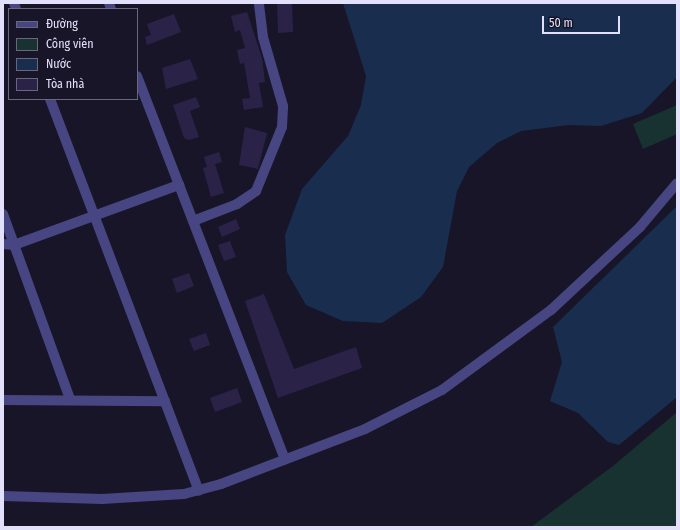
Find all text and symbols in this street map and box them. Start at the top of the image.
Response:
legend [8,8,138,100]
scale bar [544,8,622,34]
text: 50 m [549,16,573,30]
text: Đường [46,17,78,31]
text: Công viên [46,37,94,51]
text: Nước [46,57,71,71]
text: Tòa nhà [46,77,84,91]

